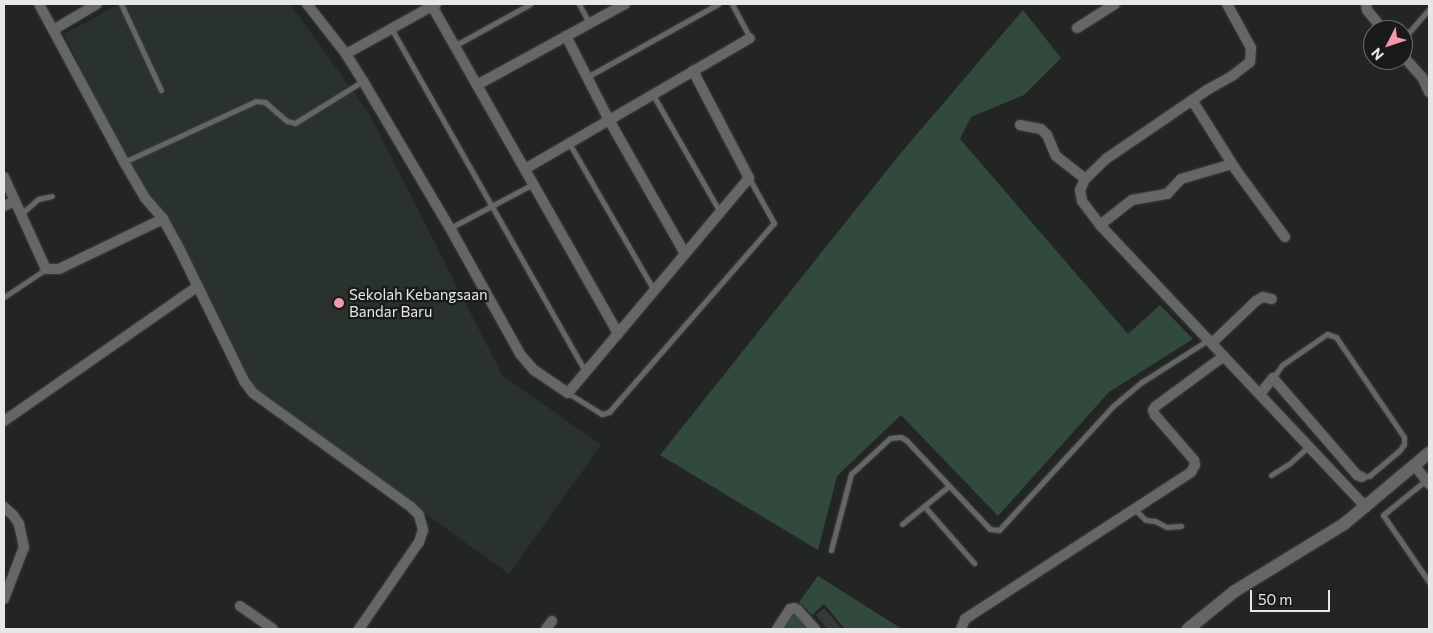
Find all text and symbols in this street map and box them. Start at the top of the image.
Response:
north arrow [1363,20,1413,70]
text: N [1367,45,1387,64]
place label: Sekolah Kebangsaan Bandar Baru [349,285,488,320]
marker: Sekolah Kebangsaan Bandar Baru [333,297,345,309]
scale bar [1253,580,1333,612]
text: 50 m [1258,590,1292,608]

